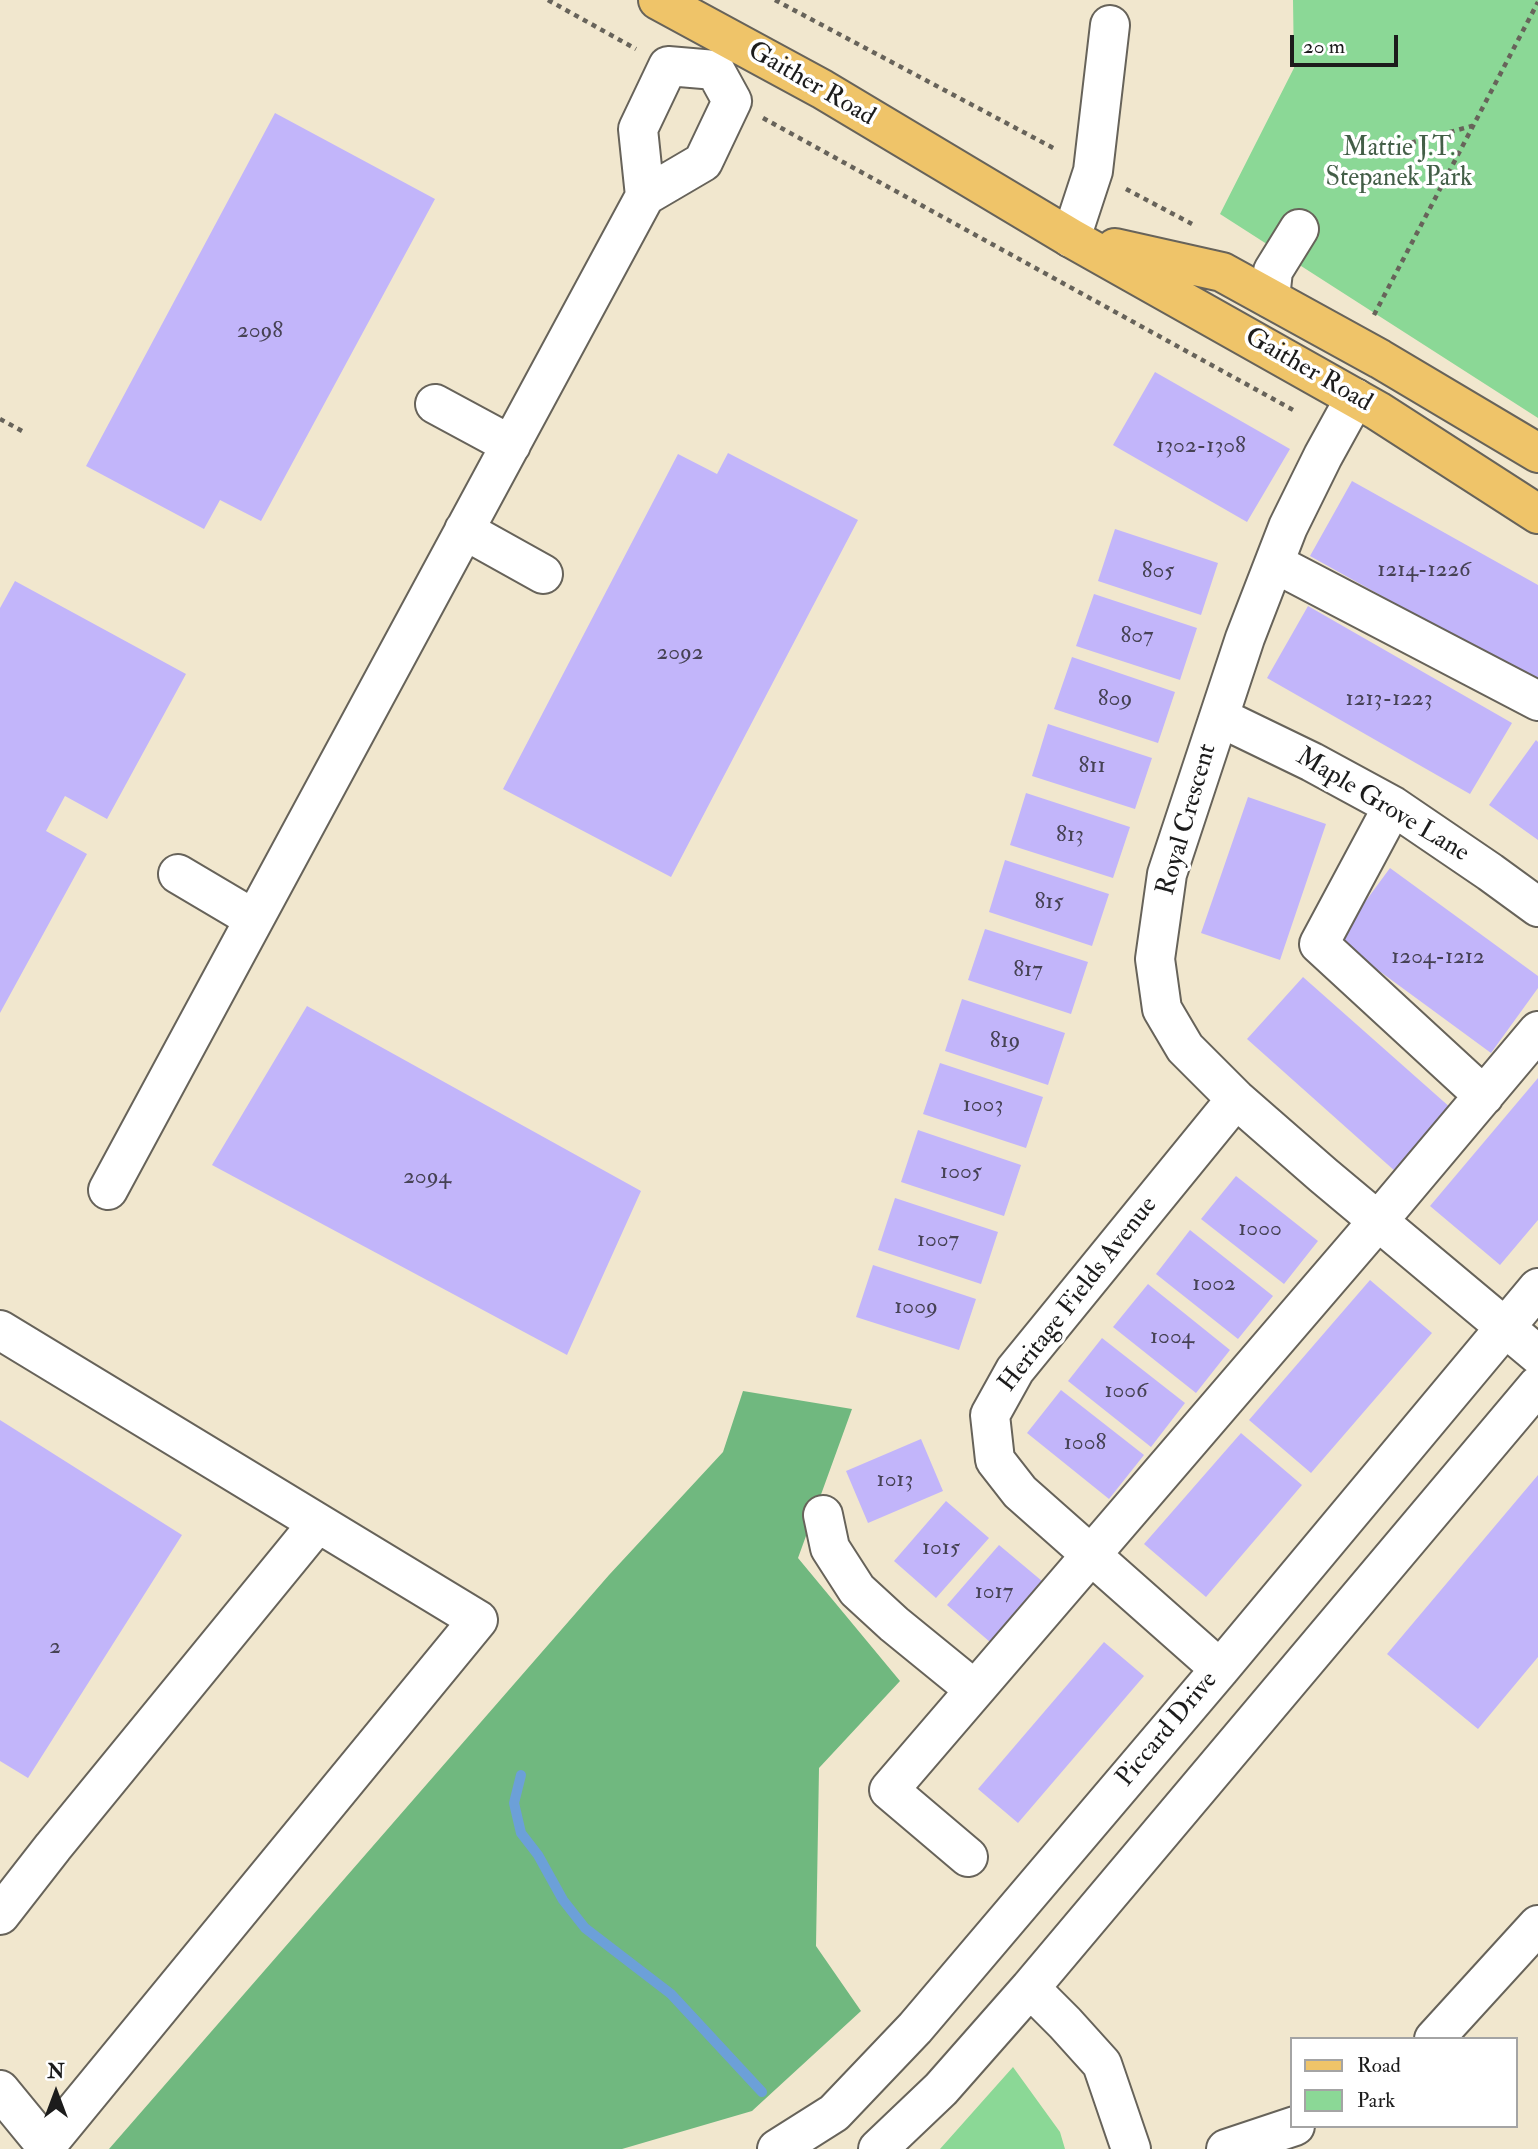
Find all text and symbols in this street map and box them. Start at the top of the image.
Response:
scale bar [1293,21,1402,65]
text: 20 m [1303,33,1345,60]
street label: Gaither Road [742,36,880,134]
park label: Mattie J.T. Stepanek Park [1325,133,1473,194]
house number: 2098 [237,318,283,346]
street label: Gaither Road [1239,322,1377,420]
house number: 1302-1308 [1156,433,1246,461]
house number: 1214-1226 [1377,557,1471,585]
house number: 805 [1142,558,1174,586]
house number: 807 [1120,623,1154,651]
house number: 2092 [657,640,703,668]
house number: 809 [1098,686,1132,714]
house number: 1213-1223 [1346,686,1432,714]
street label: Royal Crescent [1151,741,1225,899]
street label: Maple Grove Lane [1290,742,1474,870]
house number: 811 [1078,753,1106,781]
house number: 813 [1056,822,1084,850]
house number: 815 [1034,889,1064,917]
house number: 1204-1212 [1391,944,1485,972]
house number: 817 [1013,957,1043,985]
house number: 819 [990,1028,1020,1056]
house number: 1003 [963,1092,1003,1120]
house number: 1005 [940,1159,982,1187]
house number: 2094 [403,1164,451,1192]
street label: Heritage Fields Avenue [993,1191,1165,1399]
house number: 1000 [1238,1216,1282,1244]
house number: 1007 [917,1227,959,1255]
house number: 1002 [1192,1271,1236,1299]
house number: 1009 [894,1294,938,1322]
house number: 1004 [1150,1324,1194,1352]
house number: 1006 [1104,1378,1148,1406]
house number: 1008 [1064,1430,1106,1458]
house number: 1013 [877,1467,913,1495]
house number: 1015 [922,1535,960,1563]
house number: 1017 [975,1579,1013,1607]
house number: 2 [49,1634,61,1662]
street label: Piccard Drive [1111,1666,1225,1794]
legend [1290,2037,1517,2128]
text: Road [1357,2052,1401,2079]
north arrow [21,2058,91,2128]
text: N [47,2060,65,2084]
text: Park [1357,2087,1395,2114]

